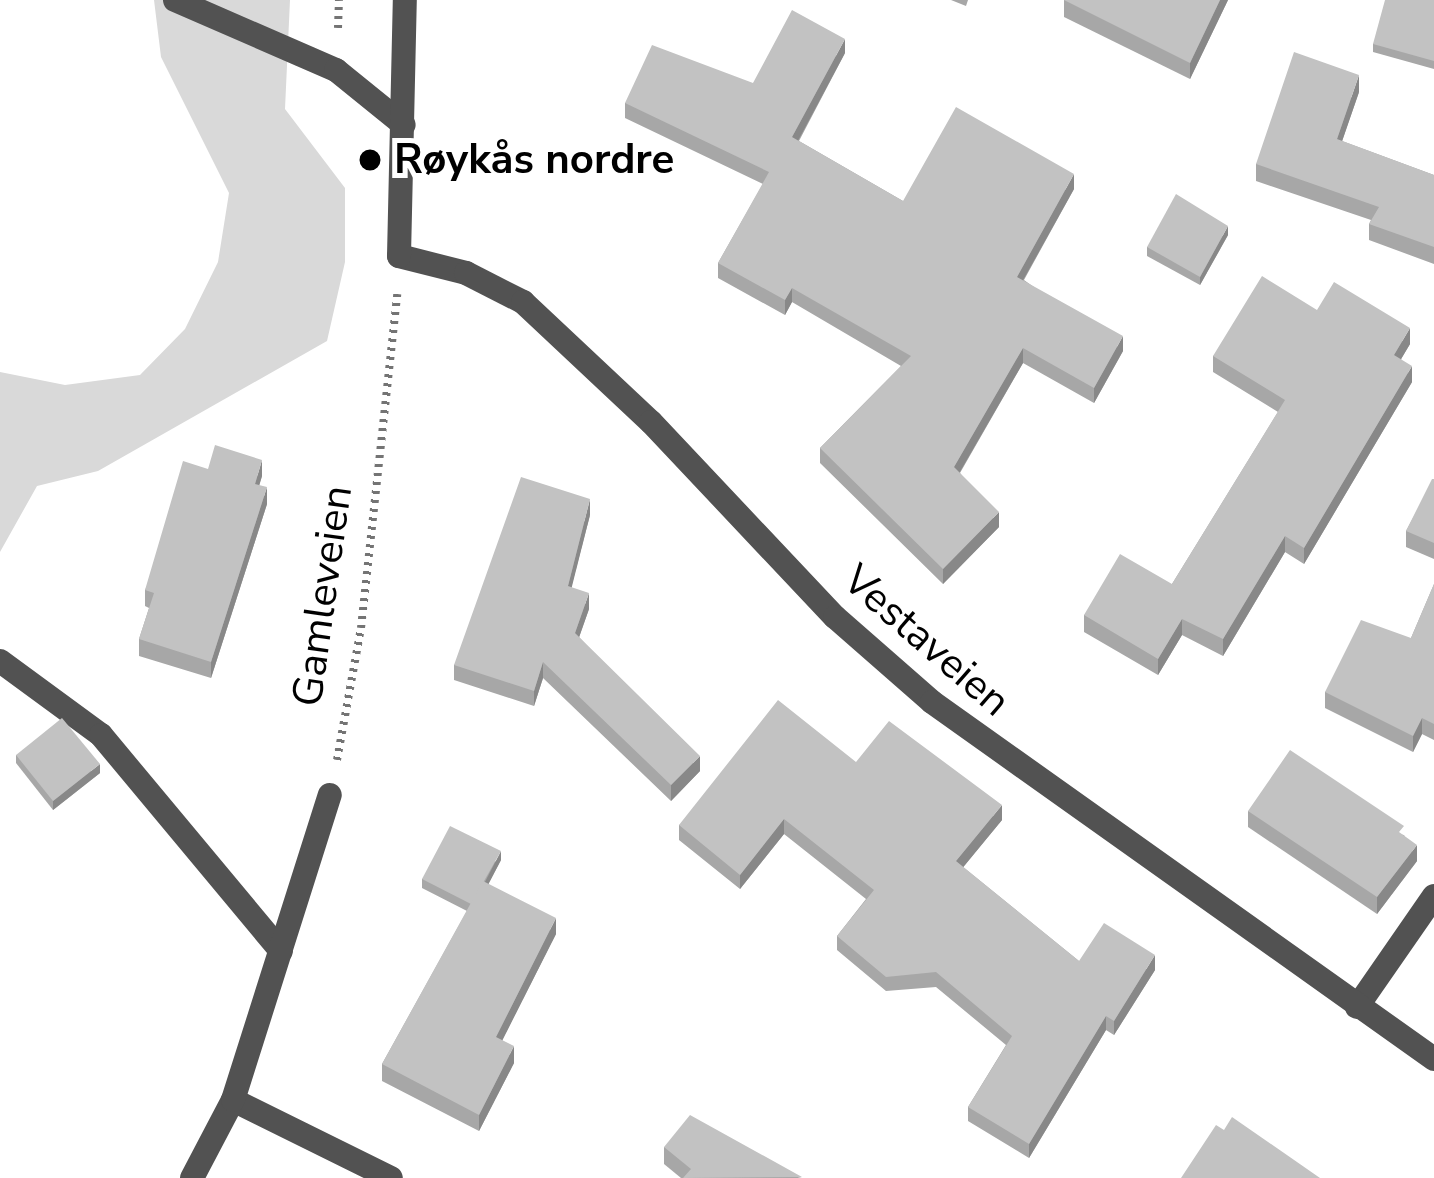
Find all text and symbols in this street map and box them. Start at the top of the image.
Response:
place label: Røykås nordre [394,135,674,185]
marker: Røykås nordre [357,147,383,173]
street label: Gamleveien [283,482,363,710]
street label: Vestaveien [832,555,1020,727]

